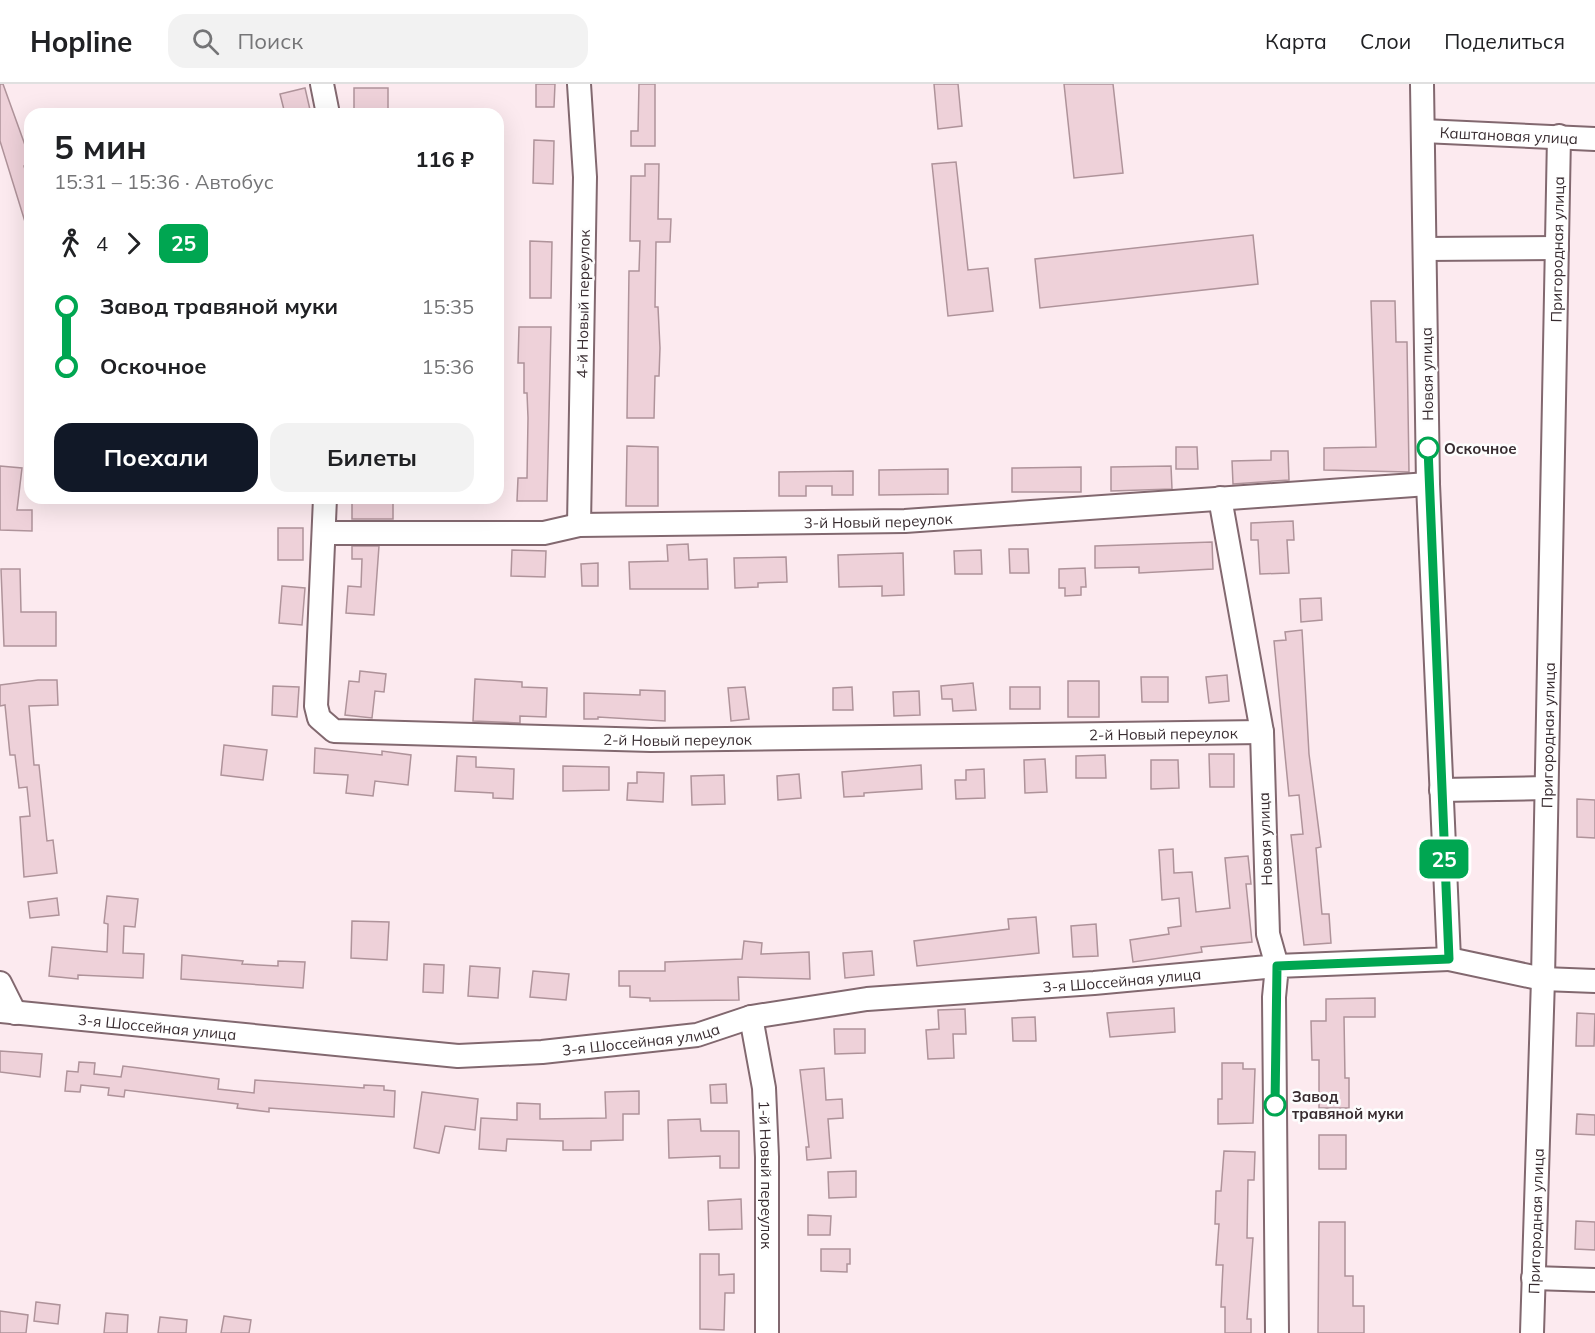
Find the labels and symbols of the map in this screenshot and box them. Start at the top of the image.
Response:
street label: Каштановая улица [1439,122,1578,148]
street label: Пригородная улица [1546,176,1568,322]
street label: 4-й Новый переулок [572,229,594,379]
street label: Новая улица [1417,327,1437,421]
marker: Оскочное [1417,437,1439,459]
place label: Оскочное [1444,439,1517,458]
street label: 3-й Новый переулок [804,508,954,532]
street label: Пригородная улица [1537,662,1559,808]
street label: 2-й Новый переулок [1089,723,1239,744]
street label: 2-й Новый переулок [603,729,753,750]
street label: Новая улица [1254,792,1276,886]
line badge: 25 [1417,840,1471,878]
street label: 3-я Шоссейная улица [1042,964,1202,996]
street label: 3-я Шоссейная улица [77,1009,237,1044]
street label: 3-я Шоссейная улица [561,1019,722,1059]
place label: Завод травяной муки [1292,1087,1404,1123]
marker: Завод травяной муки [1264,1094,1286,1116]
street label: 1-й Новый переулок [755,1100,777,1250]
street label: Пригородная улица [1524,1148,1547,1294]

